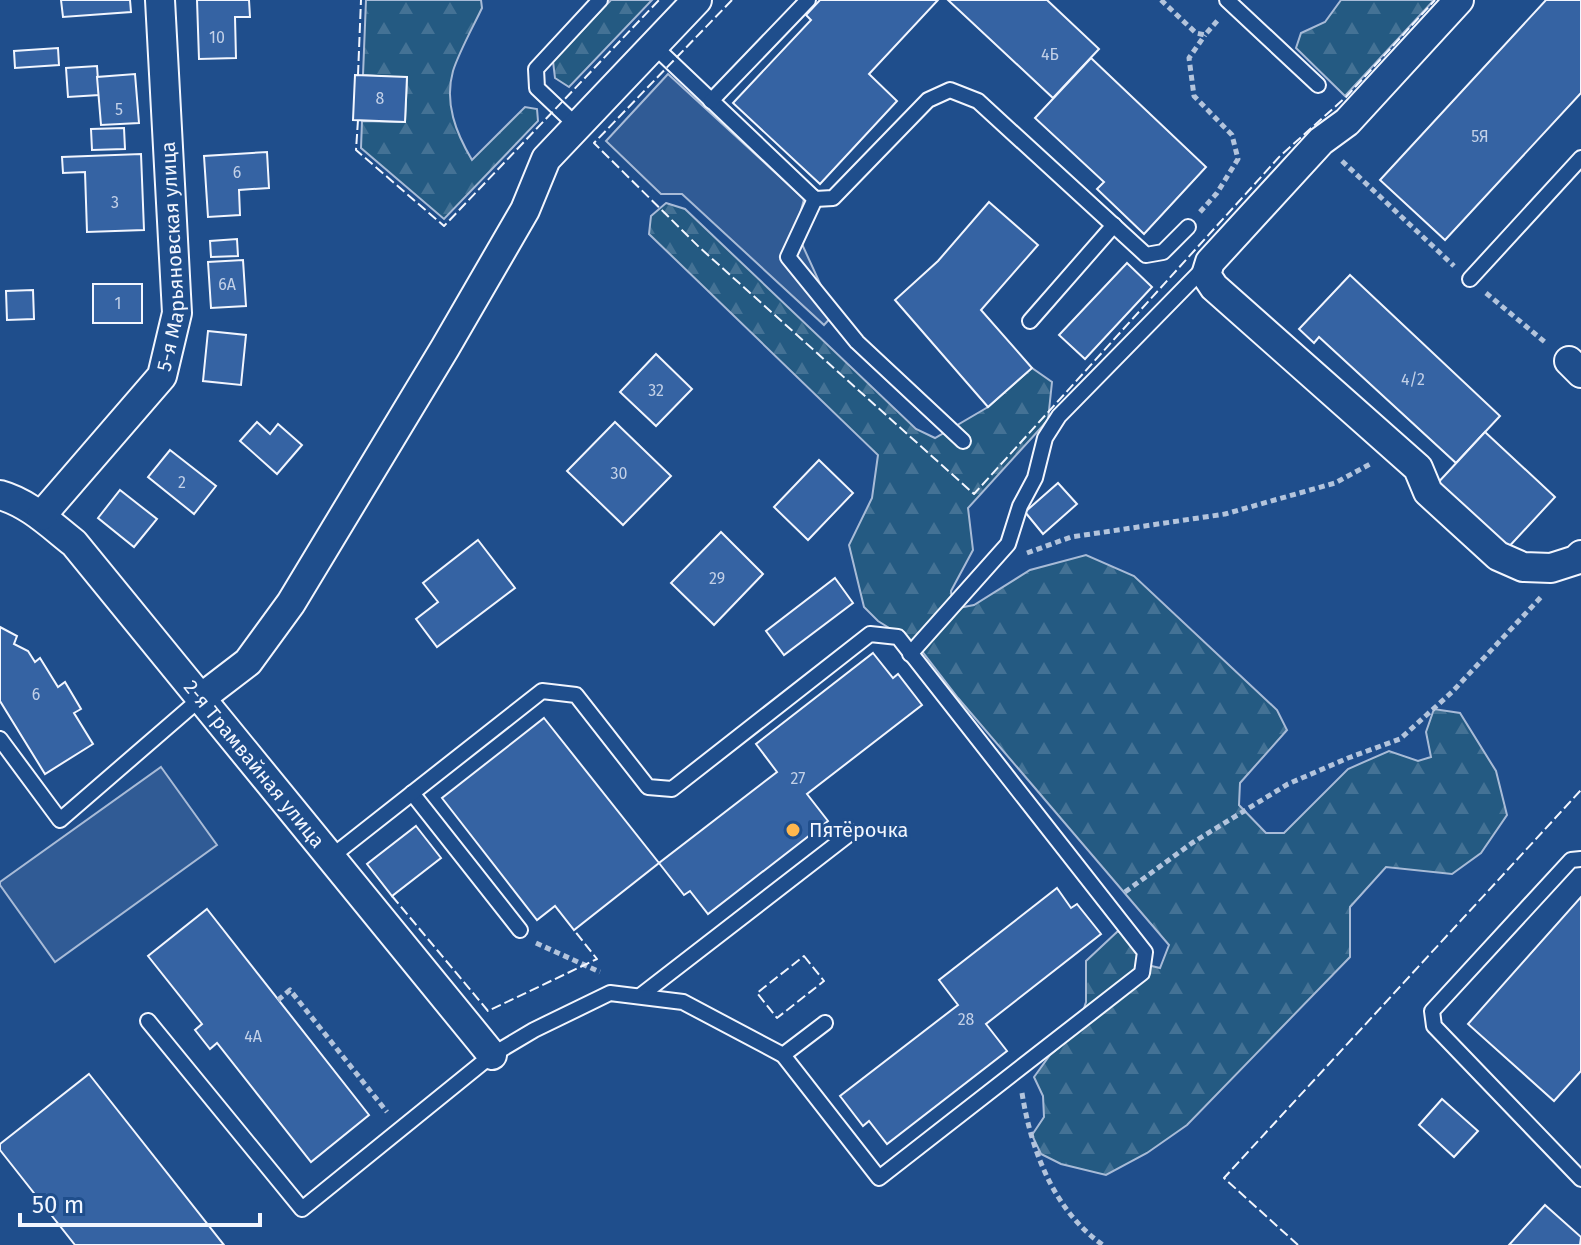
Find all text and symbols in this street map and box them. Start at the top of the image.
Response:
house number: 10 [209,28,225,47]
house number: 4Б [1041,45,1059,64]
house number: 8 [376,89,385,108]
house number: 5 [115,100,123,119]
house number: 5Я [1471,127,1489,146]
street label: 5-я Марьяновская улица [152,141,189,374]
house number: 6 [233,163,241,182]
house number: 3 [111,193,119,212]
house number: 6А [218,275,237,294]
house number: 1 [115,294,121,313]
house number: 4/2 [1401,370,1425,389]
house number: 32 [648,381,664,400]
house number: 30 [611,464,628,483]
house number: 2 [178,473,186,492]
house number: 29 [709,569,725,588]
street label: 2-я Трамвайная улица [179,675,330,852]
house number: 6 [32,685,40,704]
house number: 27 [791,769,805,788]
place label: Пятёрочка [809,818,909,842]
marker: Пятёрочка [784,821,802,839]
house number: 28 [958,1010,975,1029]
house number: 4А [244,1027,263,1046]
scale bar [20,1177,260,1227]
text: 50 m [32,1191,84,1219]

